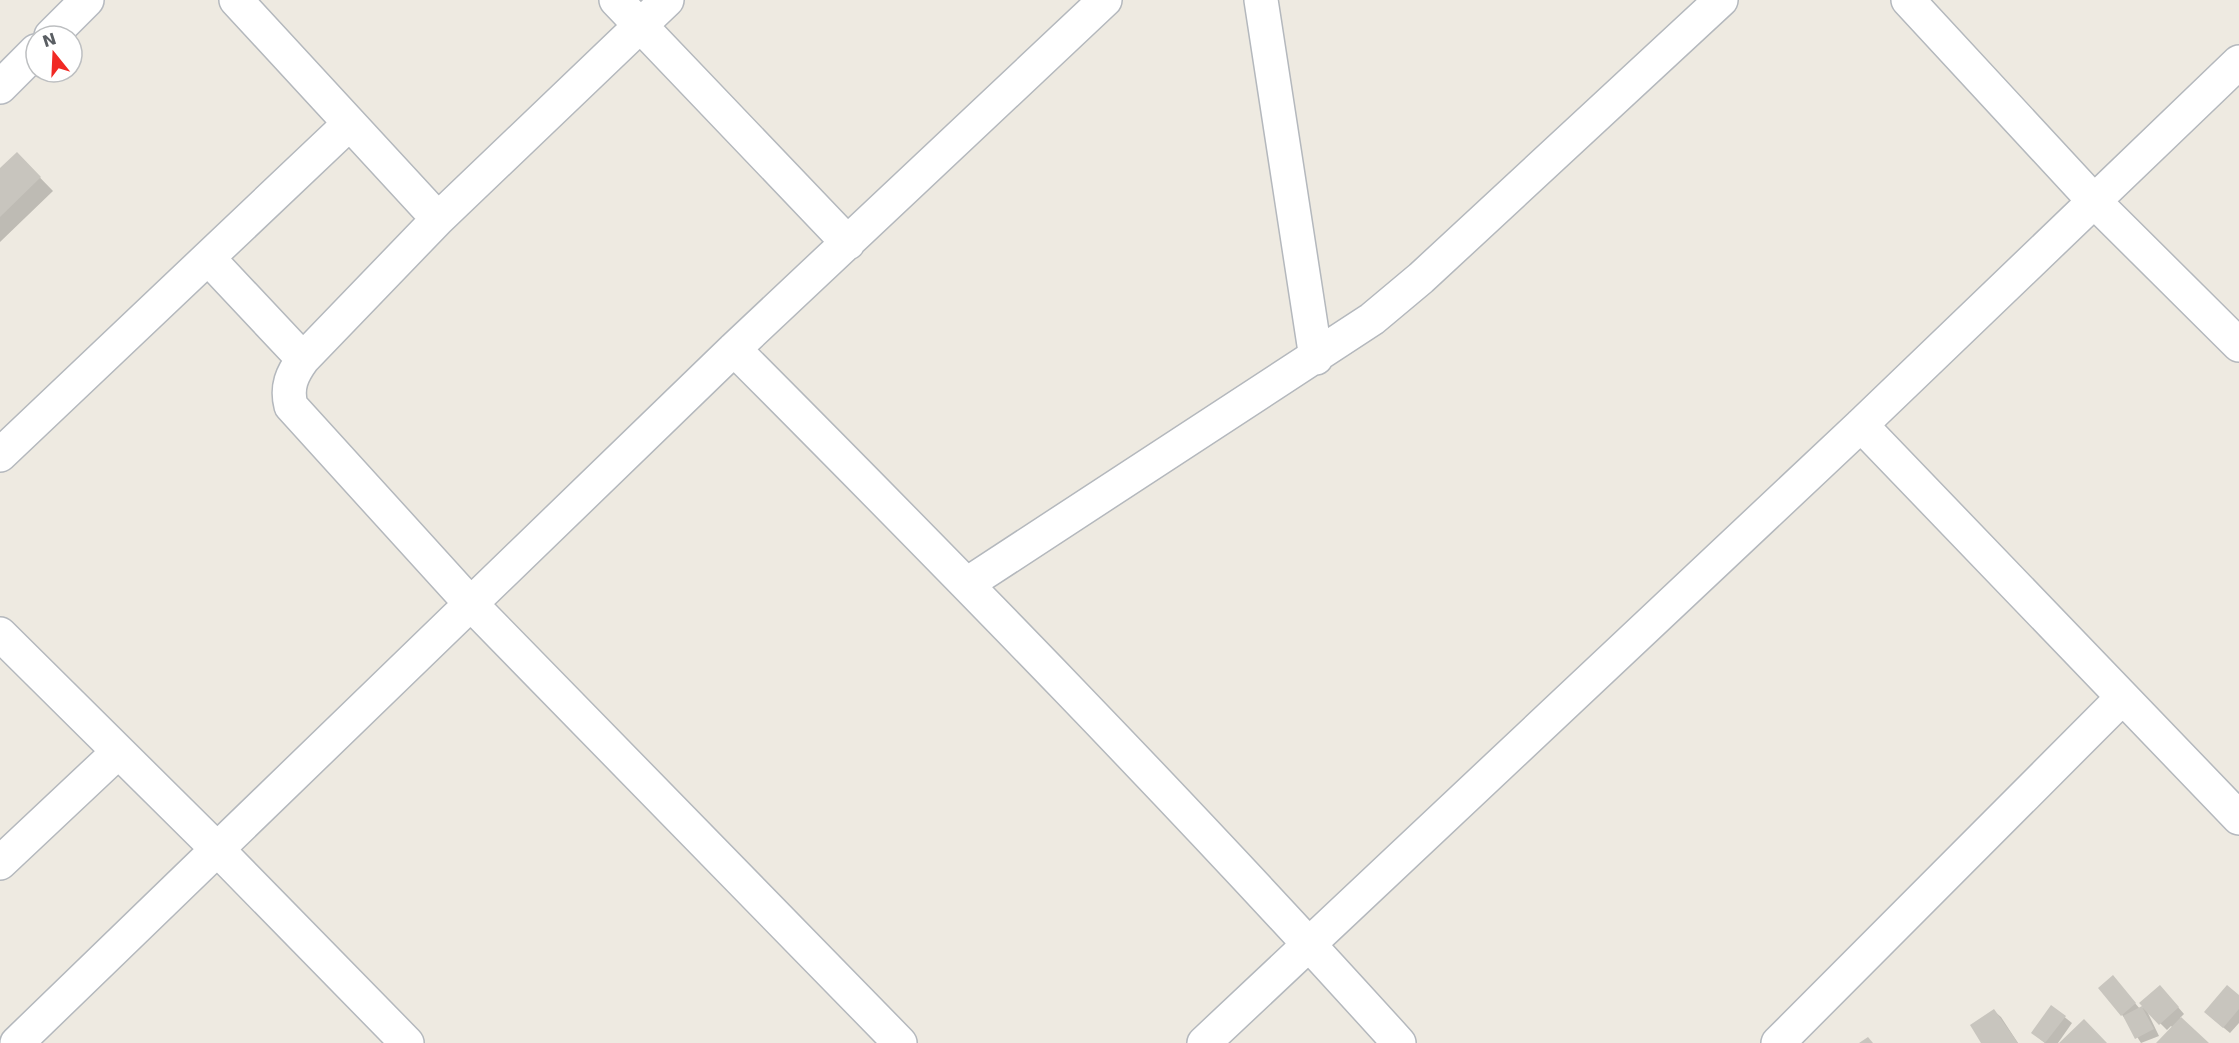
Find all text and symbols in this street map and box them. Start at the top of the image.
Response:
north arrow [24,24,84,84]
text: N [40,29,59,51]

